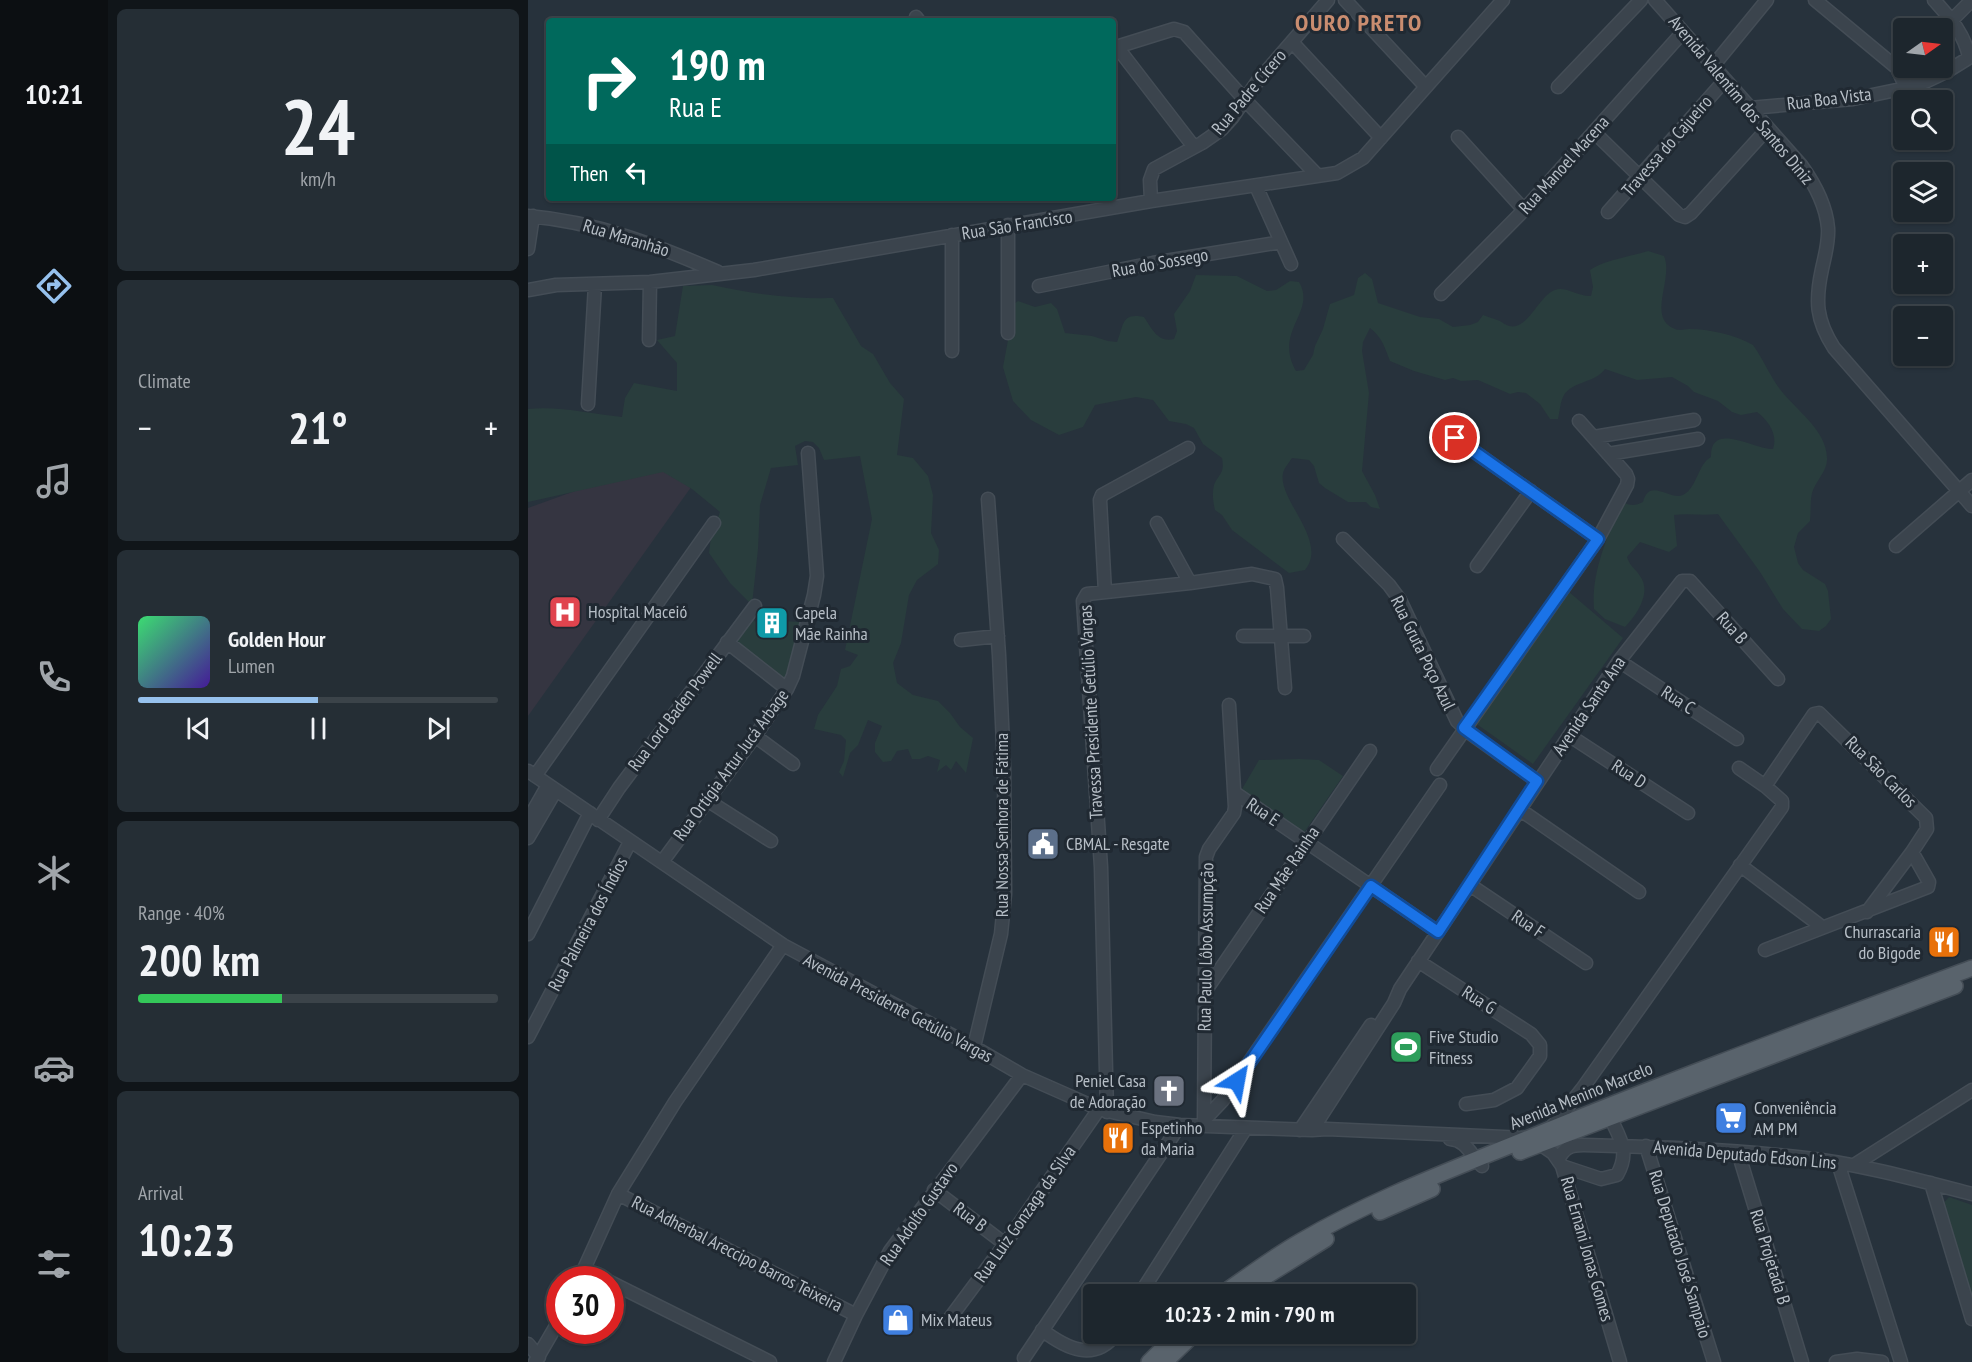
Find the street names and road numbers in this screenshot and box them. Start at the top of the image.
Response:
street label: Avenida Valentim dos Santos Diniz [1664,10,1819,189]
street label: Rua Padre Cícero [1206,44,1291,139]
street label: Rua Boa Vista [1785,82,1872,115]
street label: Travessa do Cajueiro [1616,90,1717,201]
street label: Rua Manoel Macena [1513,111,1614,219]
street label: Rua São Francisco [960,204,1074,245]
street label: Rua Maranhão [580,214,672,262]
street label: Rua do Sossego [1110,243,1210,282]
street label: Rua Gruta Poço Azul [1386,592,1461,714]
street label: Travessa Presidente Getúlio Vargas [1073,604,1108,820]
street label: Rua B [1712,607,1753,649]
street label: Rua Lord Baden Powell [623,647,727,776]
street label: Avenida Santa Ana [1547,652,1630,760]
street label: Rua C [1657,680,1700,719]
street label: Rua Ortígia Artur Jucá Arbage [668,684,793,845]
street label: Rua São Carlos [1841,731,1922,812]
street label: Rua Nossa Senhora de Fátima [990,733,1013,917]
street label: Rua D [1608,754,1651,793]
street label: Rua E [1242,792,1284,831]
street label: Rua Mãe Rainha [1249,822,1324,918]
street label: Rua Palmeira dos Índios [543,853,633,995]
street label: Rua Paulo Lôbo Assumpção [1193,862,1218,1032]
street label: Rua F [1507,904,1549,943]
street label: Avenida Presidente Getúlio Vargas [800,948,997,1067]
street label: Rua G [1458,980,1501,1019]
street label: Avenida Menino Marcelo [1506,1056,1656,1135]
street label: Avenida Deputado Edson Lins [1653,1135,1837,1174]
street label: Rua Luiz Gonzaga da Silva [969,1141,1080,1287]
street label: Rua Adolfo Gustavo [874,1157,963,1270]
street label: Rua Deputado José Sampaio [1644,1167,1717,1341]
street label: Rua Ernani Jonas Gomes [1556,1174,1619,1324]
street label: Rua Adherbal Areccipo Barros Teixeira [628,1190,846,1317]
street label: Rua B [949,1197,992,1237]
street label: Rua Projetada B [1745,1206,1796,1307]

